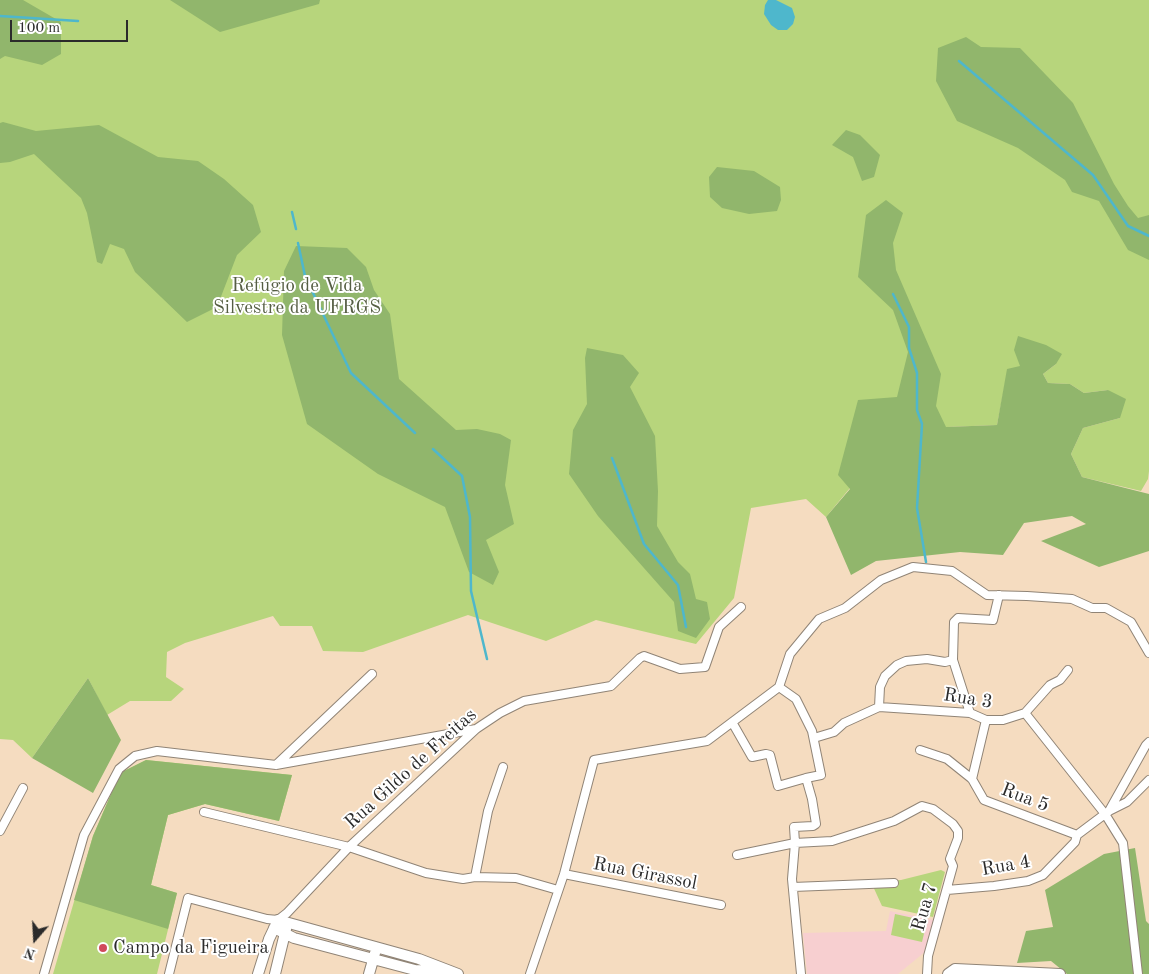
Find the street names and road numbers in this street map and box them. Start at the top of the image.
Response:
street label: Rua 3 [942,684,994,714]
street label: Rua Gildo de Freitas [340,704,482,834]
street label: Rua 5 [998,778,1052,818]
street label: Rua 4 [980,850,1032,882]
street label: Rua Girassol [591,853,699,895]
street label: Rua 7 [907,880,943,934]

